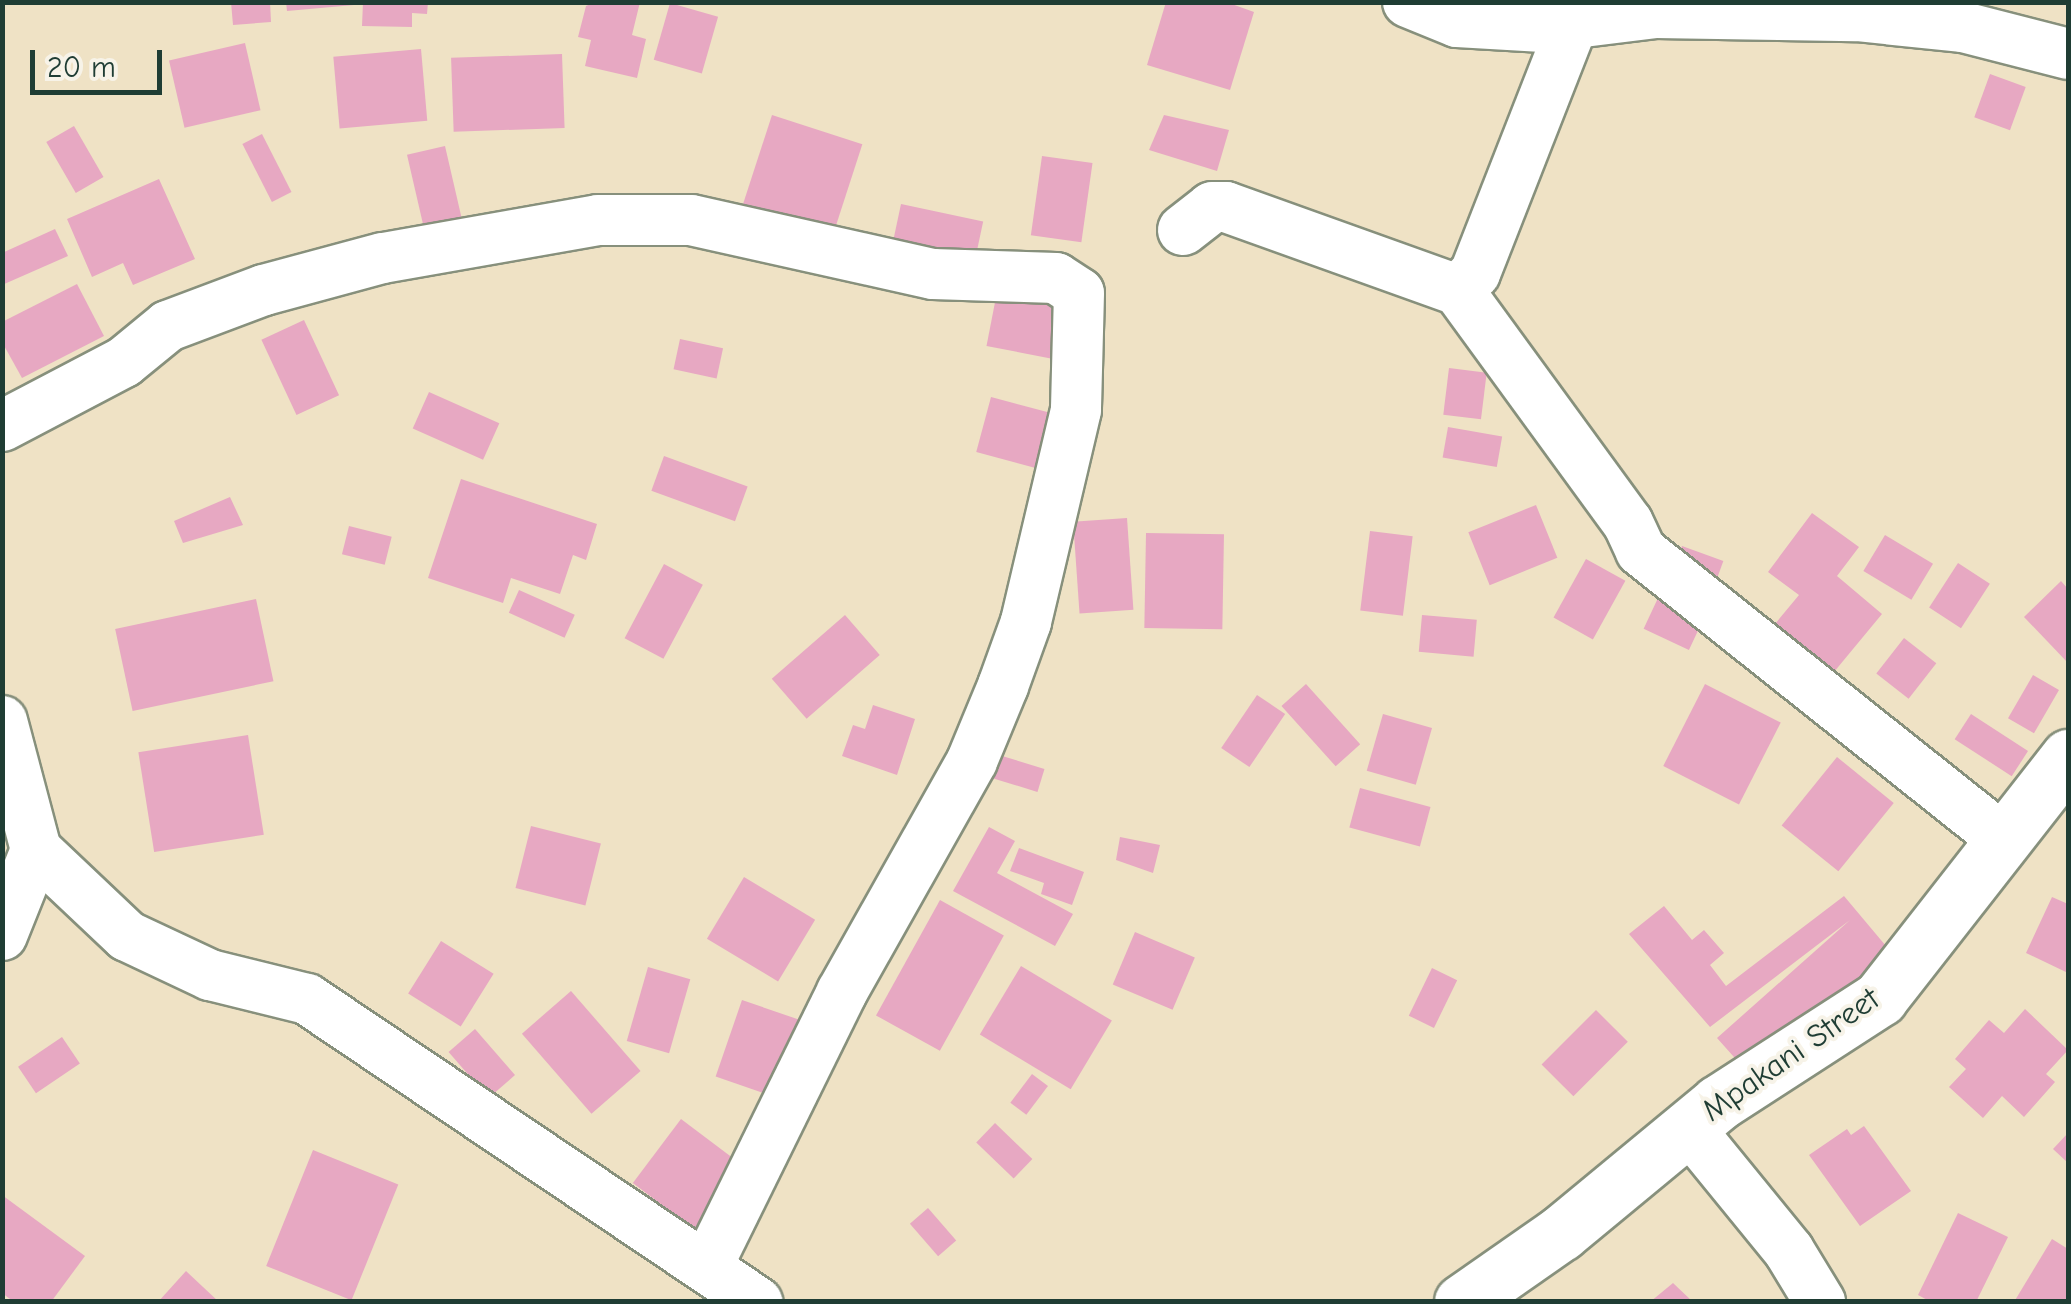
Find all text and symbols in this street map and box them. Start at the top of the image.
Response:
scale bar [35,30,168,92]
text: 20 m [47,50,116,85]
street label: Mpakani Street [1695,980,1887,1130]

